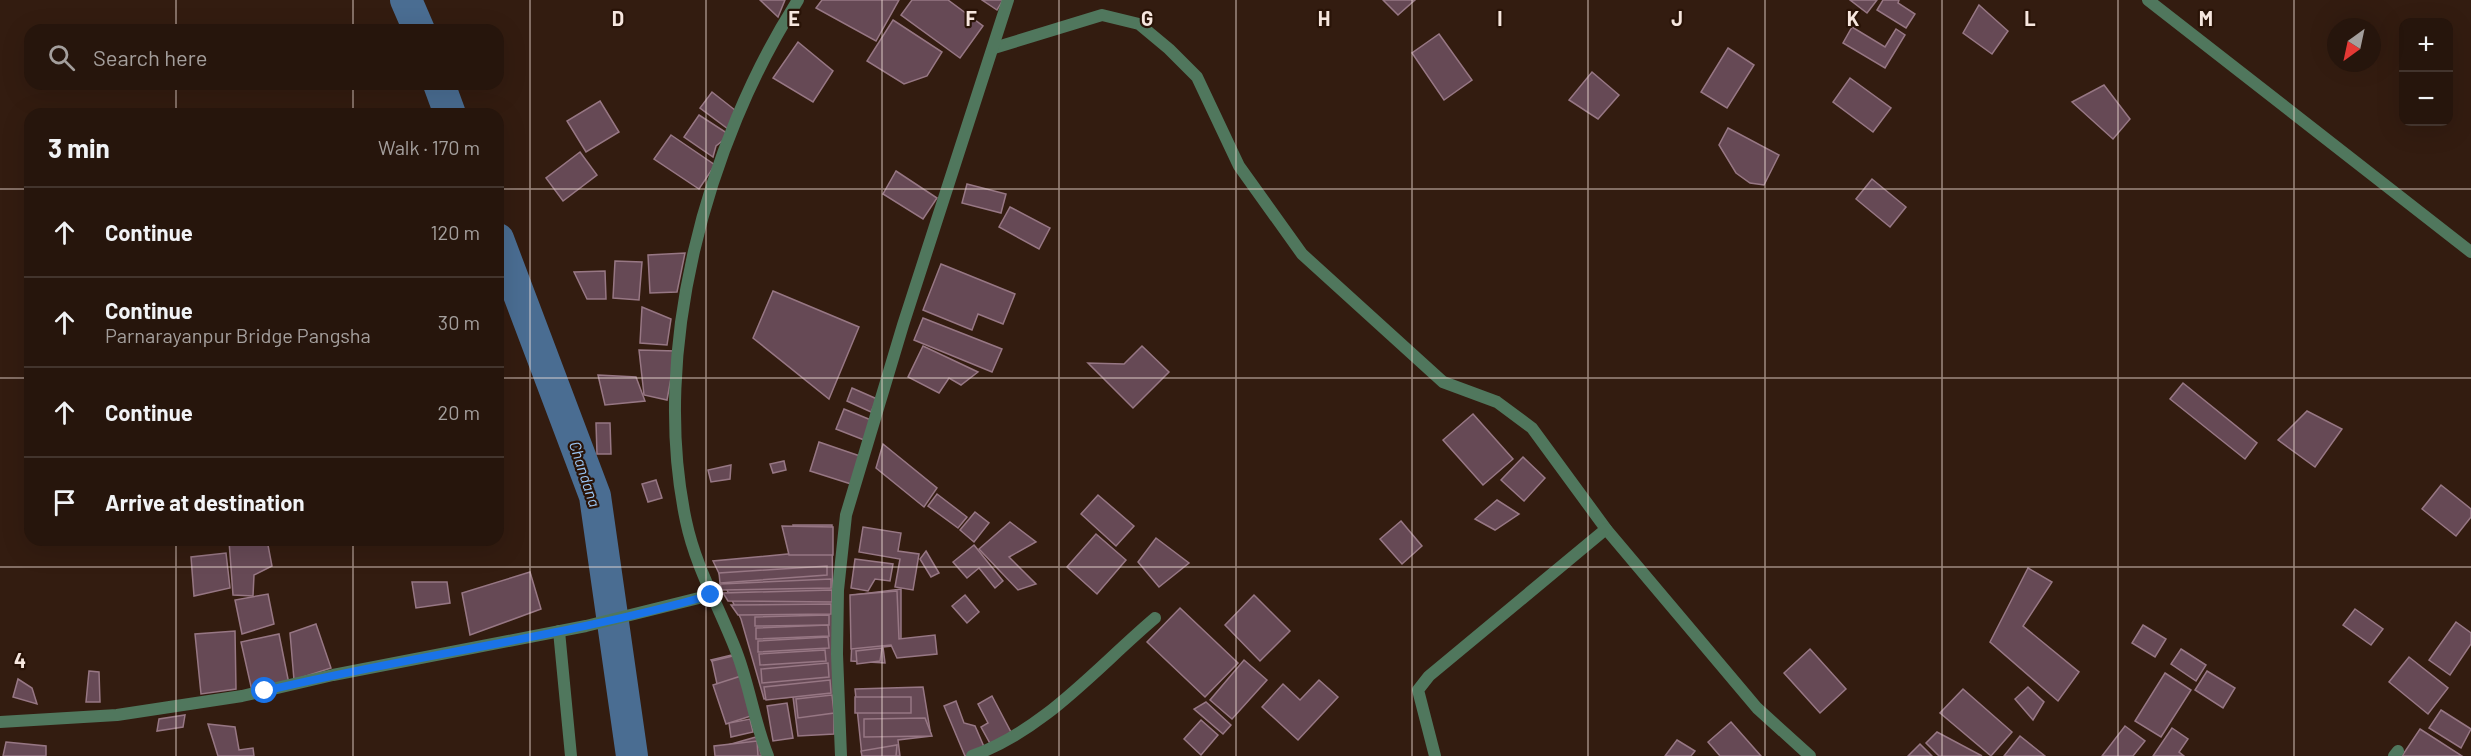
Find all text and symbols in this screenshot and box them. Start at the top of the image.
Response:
text: D [612,6,624,30]
text: E [788,6,800,30]
text: F [965,6,977,30]
text: G [1141,6,1153,30]
text: H [1318,6,1330,30]
text: I [1497,6,1503,30]
text: J [1671,6,1683,30]
text: K [1847,6,1860,30]
text: L [2024,6,2036,30]
text: M [2199,6,2213,30]
north arrow [2327,18,2381,72]
map controls [2399,18,2453,126]
button: + [2399,18,2453,72]
search box [24,24,504,90]
icon: search [45,41,78,74]
text: Search here [93,44,207,70]
button: − [2399,72,2453,126]
text: 3 min [48,132,110,163]
text: Walk · 170 m [378,135,480,159]
icon: ahead [48,216,81,249]
text: Continue [105,219,193,245]
text: 120 m [430,220,480,244]
text: Continue [105,297,193,323]
icon: ahead [48,306,81,339]
text: 30 m [438,310,480,334]
text: Parnarayanpur Bridge Pangsha [105,323,371,347]
icon: ahead [48,396,81,429]
text: Continue [105,399,193,425]
text: 20 m [437,400,480,424]
water label: Chandana [566,438,605,509]
icon: arrive [48,486,81,519]
text: Arrive at destination [105,489,304,515]
route end [697,581,723,607]
text: 4 [14,648,26,672]
route start [251,677,277,703]

